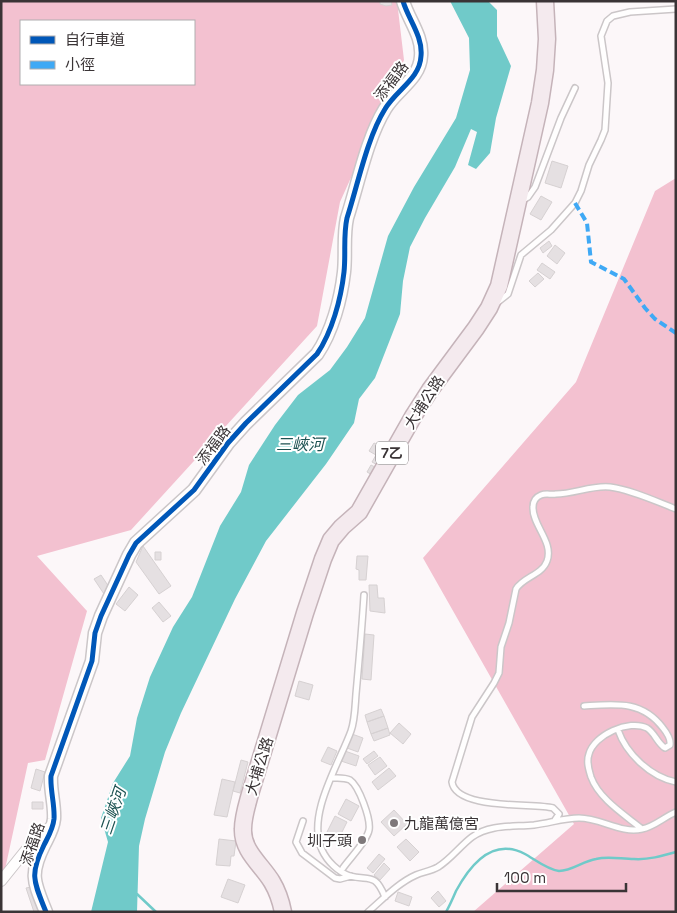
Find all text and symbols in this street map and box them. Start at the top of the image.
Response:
legend [20,20,195,85]
text: 自行車道 [65,30,125,49]
text: 小徑 [65,55,95,74]
street label: 添福路 [370,57,412,105]
street label: 大埔公路 [400,372,448,432]
street label: 添福路 [192,421,234,469]
water label: 三峽河 [276,434,327,455]
road number: 7乙 [376,442,408,464]
street label: 大埔公路 [241,735,277,797]
water label: 三峽河 [95,782,132,837]
place label: 九龍萬億宮 [404,814,479,833]
marker: 九龍萬億宮 [388,817,400,829]
street label: 添福路 [16,820,48,868]
place label: 圳子頭 [307,831,352,850]
marker: 圳子頭 [356,834,368,846]
scale bar [497,860,626,892]
text: 100 m [504,868,546,887]

